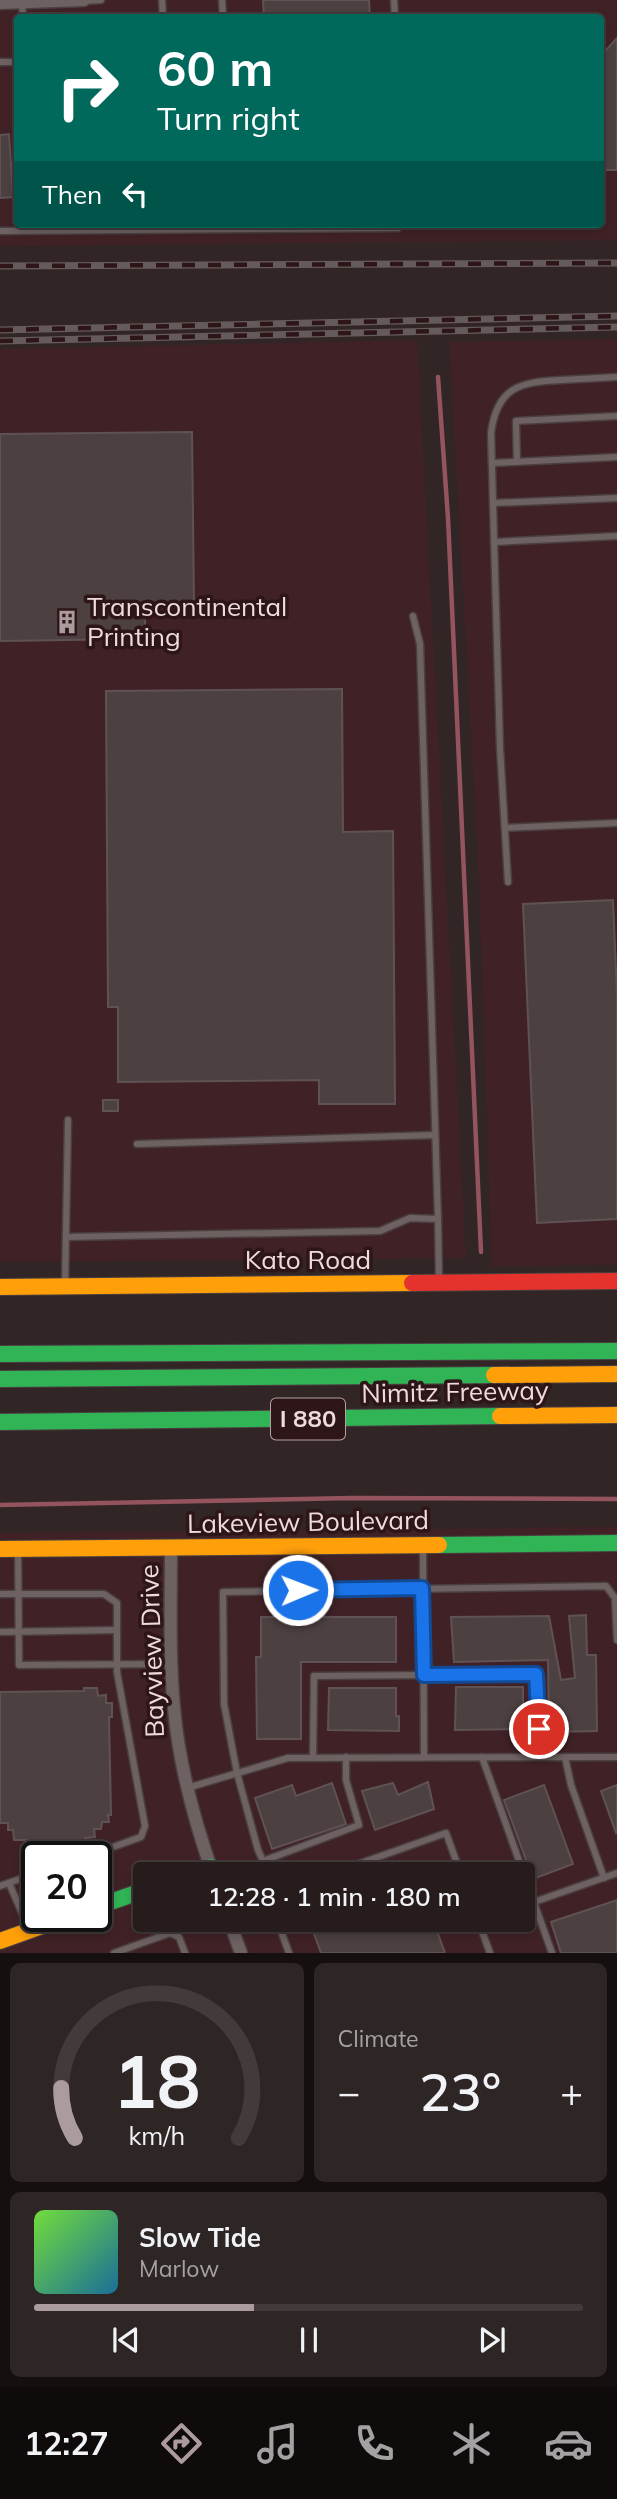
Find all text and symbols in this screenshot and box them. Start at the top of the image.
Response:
text: 60 m [157,37,273,98]
icon: right [42,42,133,133]
text: Turn right [157,98,300,138]
icon: left [116,175,154,213]
text: Then [42,178,102,211]
place label: Transcontinental Printing [87,590,287,653]
building icon: Transcontinental Printing [53,608,81,636]
street label: Kato Road [245,1243,371,1276]
street label: Nimitz Freeway [361,1373,549,1410]
road number: I 880 [271,1399,345,1440]
street label: Lakeview Boulevard [187,1503,429,1540]
position arrow [261,1553,335,1627]
street label: Bayview Drive [132,1564,171,1738]
pin [509,1699,569,1759]
icon: arrive [520,1710,558,1748]
speed limit sign: 20 [21,1841,112,1932]
text: 12:28 · 1 min · 180 m [207,1880,461,1913]
text: Climate [338,2024,419,2053]
text: 18 [113,2036,200,2127]
text: 23° [419,2059,501,2124]
text: − [338,2068,360,2116]
text: + [560,2068,583,2116]
text: km/h [128,2120,185,2151]
text: Slow Tide [139,2221,261,2254]
text: Marlow [139,2254,219,2283]
icon: previous [107,2321,145,2359]
icon: pause [290,2321,328,2359]
icon: next [473,2321,511,2359]
icon: directions [157,2419,206,2468]
icon: music [253,2419,302,2468]
icon: phone [350,2419,399,2468]
icon: climate [447,2419,496,2468]
icon: car [544,2419,593,2468]
text: 12:27 [24,2423,109,2463]

